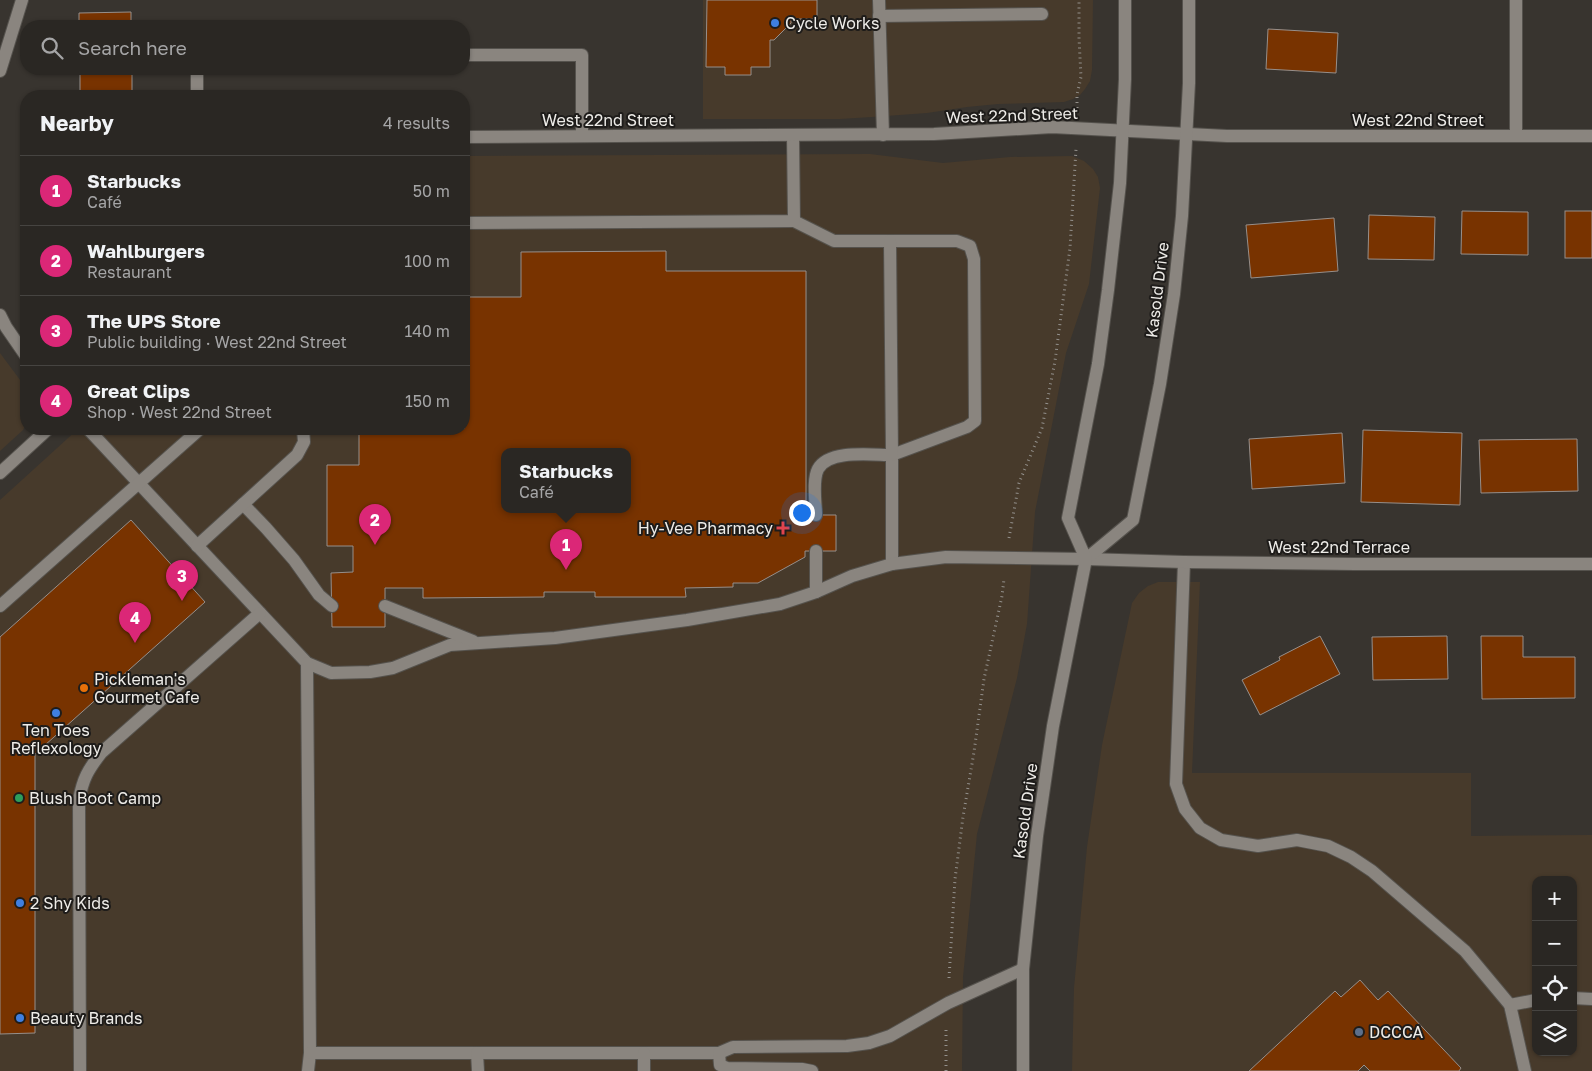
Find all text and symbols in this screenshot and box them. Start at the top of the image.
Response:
place label: Cycle Works [785,13,880,33]
marker: Cycle Works [769,17,781,29]
search box [20,20,470,75]
icon: search [38,34,66,62]
text: Search here [78,36,187,59]
street label: West 22nd Street [945,103,1079,127]
text: Nearby [40,110,114,136]
street label: West 22nd Street [542,110,674,130]
street label: West 22nd Street [1352,110,1484,130]
text: 4 results [383,113,450,133]
text: Starbucks [87,169,181,192]
text: 1 [52,181,60,201]
text: 50 m [413,181,450,201]
text: Café [87,192,122,212]
text: Wahlburgers [87,239,205,262]
street label: Kasold Drive [1141,241,1173,339]
text: 2 [51,251,61,271]
text: 100 m [404,251,450,271]
text: Restaurant [87,262,172,282]
text: The UPS Store [87,309,221,332]
text: 3 [51,321,61,341]
text: 140 m [404,321,450,341]
text: Public building · West 22nd Street [87,332,347,352]
text: Great Clips [87,379,190,402]
text: 4 [51,391,61,411]
text: 150 m [405,391,450,411]
text: Shop · West 22nd Street [87,402,272,422]
popup [501,448,631,513]
text: Starbucks [519,459,613,482]
text: Café [519,482,554,502]
your location [789,500,815,526]
pin: 2 [359,504,391,545]
place label: Hy-Vee Pharmacy [638,518,773,538]
marker: Hy-Vee Pharmacy [777,522,789,534]
pin: 1 [550,529,582,570]
street label: West 22nd Terrace [1268,537,1410,557]
pin: 3 [166,560,198,601]
pin: 4 [119,602,151,643]
place label: Pickleman's Gourmet Cafe [94,669,200,707]
marker: Pickleman's Gourmet Cafe [78,682,90,694]
marker: Ten Toes Reflexology [50,707,62,719]
place label: Ten Toes Reflexology [10,720,102,758]
street label: Kasold Drive [1008,762,1042,860]
place label: Blush Boot Camp [29,788,161,808]
marker: Blush Boot Camp [13,792,25,804]
map controls [1532,876,1577,1056]
button: + [1532,876,1577,921]
place label: 2 Shy Kids [30,893,110,913]
marker: 2 Shy Kids [14,897,26,909]
button: − [1532,921,1577,966]
button: locate [1532,966,1577,1011]
place label: Beauty Brands [30,1008,142,1028]
button: layers [1532,1011,1577,1056]
marker: Beauty Brands [14,1012,26,1024]
place label: DCCCA [1369,1022,1424,1042]
marker: DCCCA [1353,1026,1365,1038]

